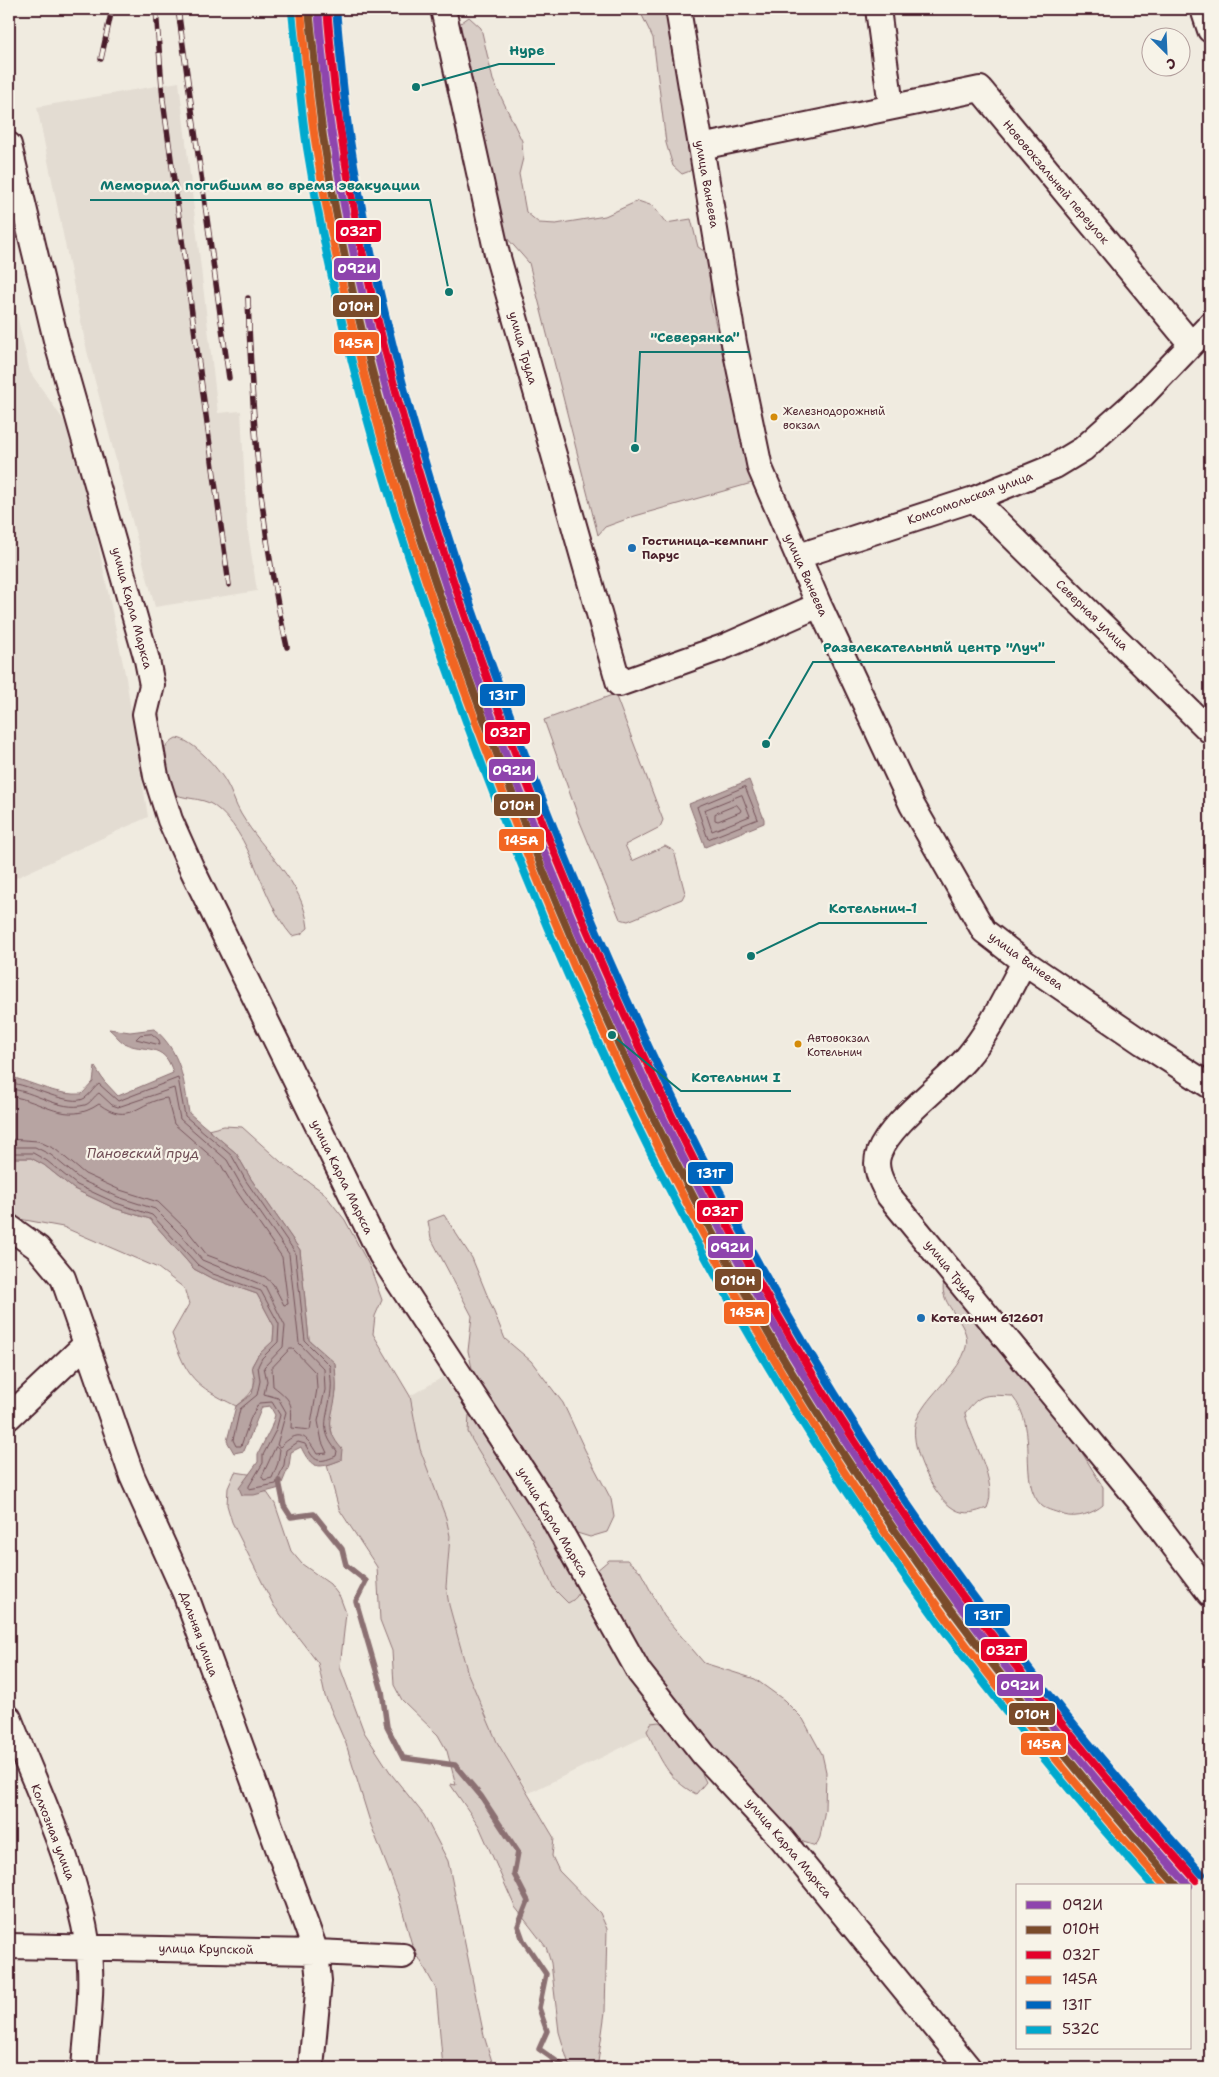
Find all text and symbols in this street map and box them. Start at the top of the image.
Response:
north arrow [1142,28,1192,78]
callout: Hype [499,35,555,64]
text: Hype [509,41,545,59]
text: С [1164,54,1179,74]
street label: Нововокзальный переулок [999,116,1113,248]
street label: улица Ванеева [691,139,723,230]
callout: Мемориал погибшим во время эвакуации [90,171,430,200]
text: Мемориал погибшим во время эвакуации [100,176,420,194]
line badge: 032Г [335,219,382,243]
text: 032Г [340,222,377,240]
line badge: 092И [333,257,381,281]
text: 092И [337,259,377,277]
line badge: 010Н [332,294,380,318]
text: 010Н [338,297,374,315]
street label: улица Труда [505,310,541,387]
callout: "Северянка" [640,323,750,352]
text: "Северянка" [650,328,740,346]
line badge: 145А [333,331,380,355]
text: 145А [339,334,374,352]
place label: Железнодорожный вокзал [783,404,885,433]
marker: Железнодорожный вокзал [769,412,779,422]
street label: Комсомольская улица [905,468,1035,528]
street label: улица Ванеева [781,531,832,619]
place label: Гостиница-кемпинг Парус [642,533,769,563]
marker: Гостиница-кемпинг Парус [626,542,638,554]
street label: улица Карла Маркса [108,545,156,671]
street label: Северная улица [1052,576,1132,654]
callout: Развлекательный центр "Луч" [813,633,1055,662]
text: Развлекательный центр "Луч" [823,638,1045,656]
line badge: 131Г [479,683,526,707]
text: 131Г [488,686,519,704]
line badge: 032Г [484,721,531,745]
text: 032Г [490,723,527,741]
line badge: 092И [488,758,536,782]
text: 092И [492,761,532,779]
line badge: 010Н [493,793,541,817]
text: 010Н [499,796,535,814]
line badge: 145А [498,828,545,852]
text: 145А [504,831,539,849]
callout: Котельнич-1 [819,894,927,923]
text: Котельнич-1 [829,899,917,917]
street label: улица Ванеева [985,928,1067,994]
place label: Автовокзал Котельнич [807,1031,870,1060]
marker: Автовокзал Котельнич [793,1039,803,1049]
callout: Котельнич I [681,1062,791,1091]
text: Котельнич I [691,1068,781,1086]
street label: улица Карла Маркса [307,1117,377,1237]
water label: Пановский пруд [87,1144,199,1162]
line badge: 131Г [687,1161,734,1185]
text: 131Г [696,1164,727,1182]
line badge: 032Г [696,1199,744,1223]
text: 032Г [702,1202,739,1220]
line badge: 092И [707,1235,754,1259]
street label: улица Труда [921,1237,981,1306]
text: 092И [710,1238,750,1256]
line badge: 010Н [714,1268,762,1292]
text: 010Н [720,1271,756,1289]
line badge: 145А [723,1301,770,1325]
text: 145А [730,1303,765,1321]
place label: Котельнич 612601 [931,1310,1043,1326]
marker: Котельнич 612601 [915,1312,927,1324]
street label: улица Карла Маркса [514,1464,592,1580]
street label: Дальняя улица [176,1589,222,1679]
line badge: 131Г [964,1603,1011,1627]
text: 131Г [973,1606,1004,1624]
line badge: 032Г [980,1638,1028,1662]
text: 032Г [986,1641,1023,1659]
line badge: 092И [996,1673,1044,1697]
text: 092И [1000,1676,1040,1694]
line badge: 010Н [1008,1702,1056,1726]
text: 010Н [1014,1705,1050,1723]
line badge: 145А [1020,1732,1067,1756]
text: 145А [1027,1735,1062,1753]
street label: Колхозная улица [27,1782,79,1883]
street label: улица Карла Маркса [743,1795,836,1902]
legend [1016,1884,1192,2050]
text: 092И [1062,1895,1103,1915]
text: 010Н [1062,1919,1099,1939]
street label: улица Крупской [158,1940,254,1958]
text: 032Г [1062,1945,1100,1965]
text: 145А [1062,1969,1098,1989]
text: 131Г [1062,1995,1091,2015]
text: 532С [1062,2019,1099,2039]

